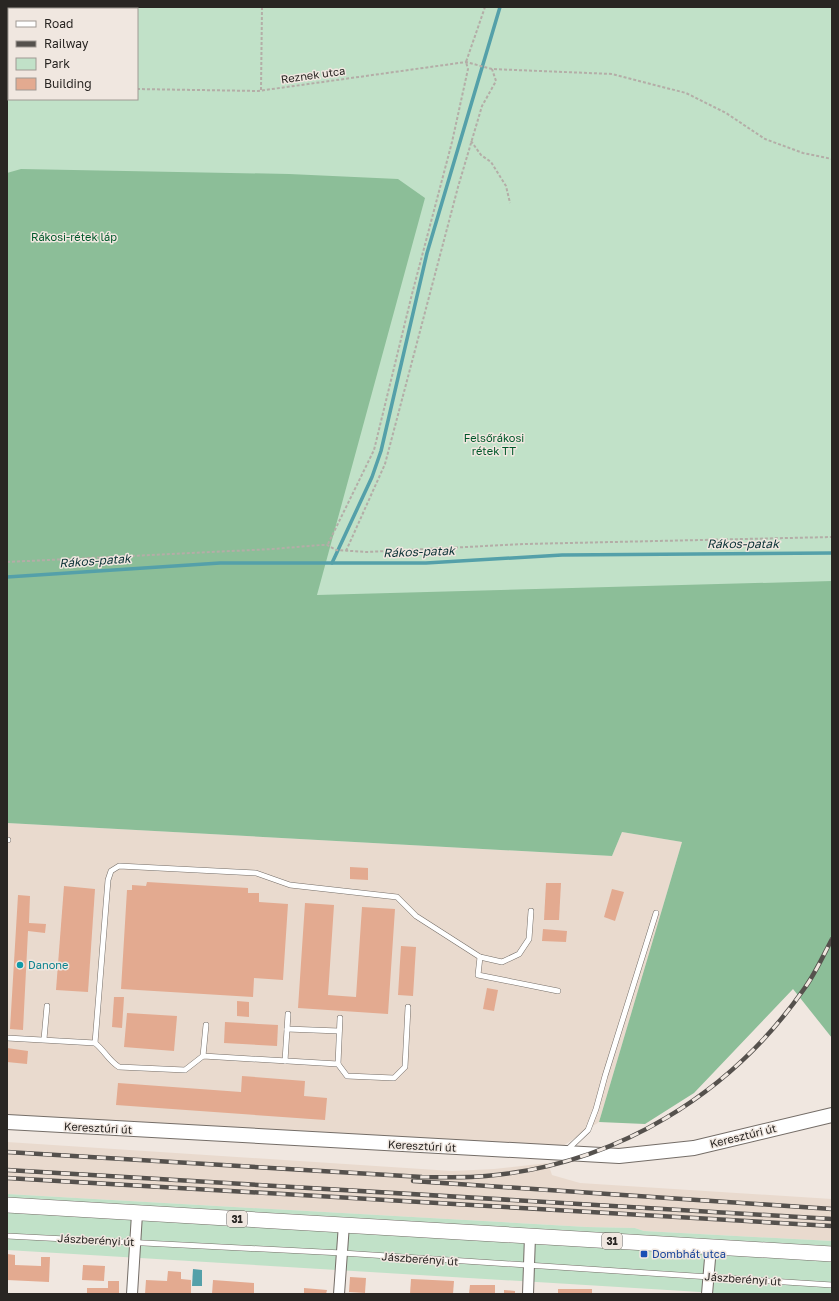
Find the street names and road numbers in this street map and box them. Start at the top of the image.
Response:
street label: Reznek utca [280,64,346,85]
street label: Keresztúri út [64,1119,132,1136]
street label: Keresztúri út [708,1121,777,1150]
street label: Keresztúri út [388,1137,456,1154]
road number: 31 [227,1211,247,1227]
street label: Jászberényi út [57,1231,135,1248]
road number: 31 [602,1233,622,1249]
street label: Jászberényi út [381,1249,459,1268]
street label: Jászberényi út [704,1269,782,1288]

